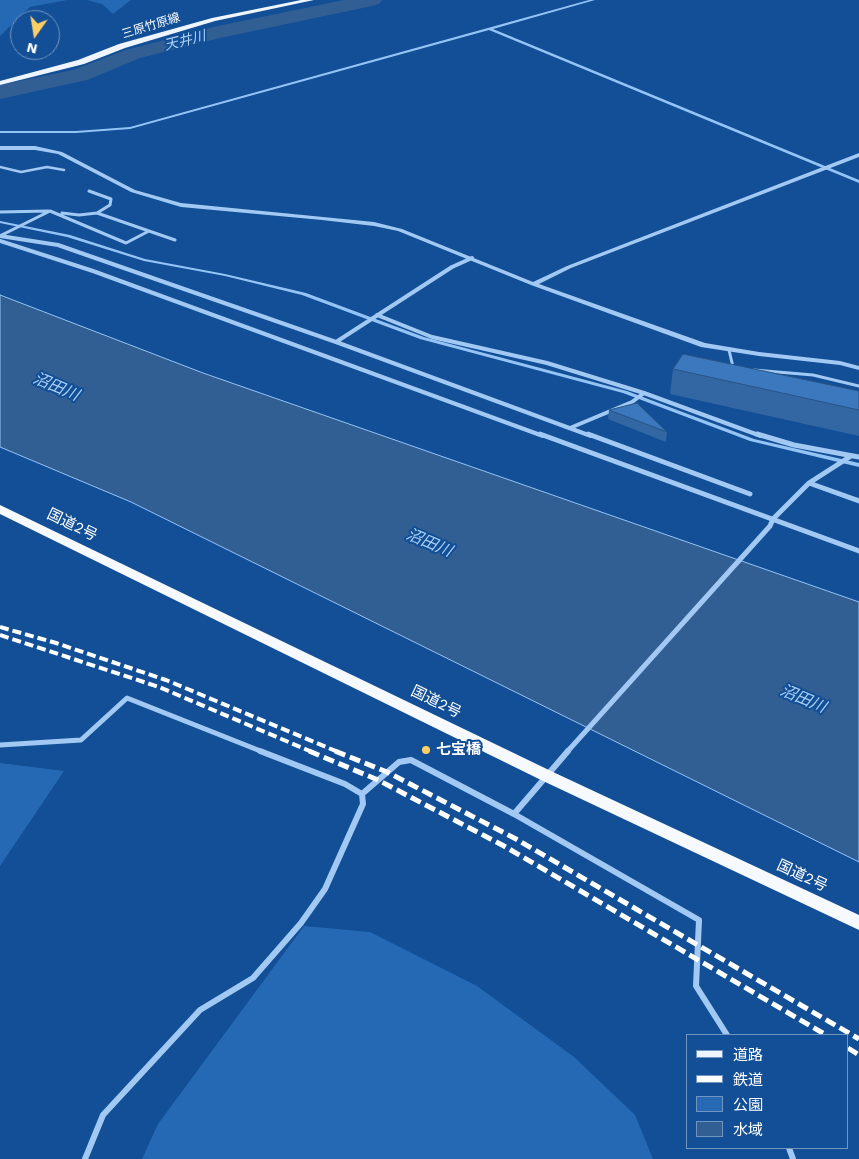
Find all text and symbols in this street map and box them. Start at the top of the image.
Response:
north arrow [10,10,60,60]
street label: 三原竹原線 [120,10,182,42]
water label: 天井川 [163,28,207,54]
text: N [25,40,39,58]
water label: 沼田川 [30,369,82,405]
street label: 国道2号 [44,505,100,545]
water label: 沼田川 [403,525,455,561]
water label: 沼田川 [777,681,829,717]
street label: 国道2号 [408,682,464,722]
place label: 七宝橋 [436,741,481,759]
marker: 七宝橋 [420,744,432,756]
street label: 国道2号 [774,856,830,896]
legend [686,1034,849,1149]
text: 道路 [733,1046,763,1064]
text: 鉄道 [733,1071,763,1089]
text: 公園 [733,1096,763,1114]
text: 水域 [733,1121,763,1139]

